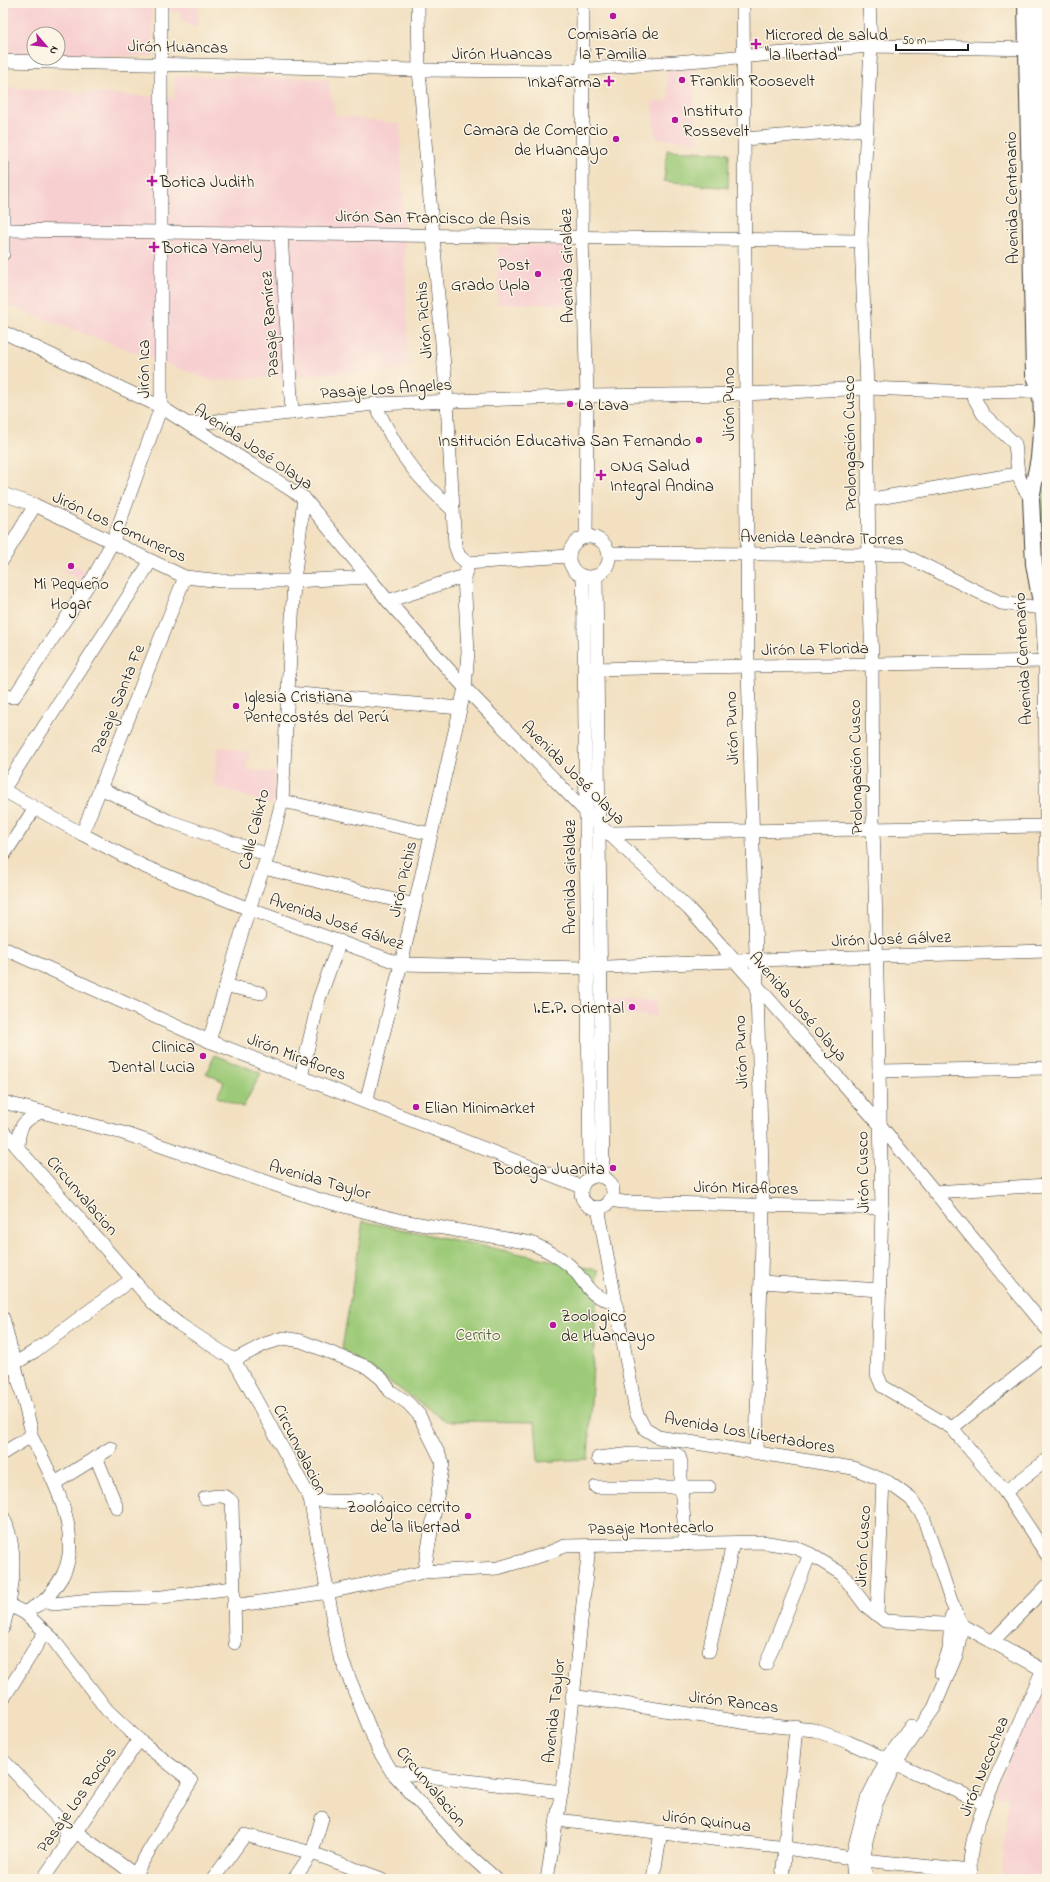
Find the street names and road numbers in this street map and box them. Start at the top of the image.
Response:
street label: Jirón Huancas [127,34,228,61]
street label: Jirón Huancas [452,42,552,67]
street label: Avenida Centenario [999,131,1026,265]
street label: Jirón San Francisco de Asis [335,204,531,233]
street label: Avenida Giraldez [554,207,581,324]
street label: Pasaje Ramírez [254,269,287,378]
street label: Jirón Pichis [409,280,440,359]
street label: Jirón Ica [132,340,157,398]
street label: Jirón Puno [717,367,742,441]
street label: Pasaje Los Angeles [319,372,453,409]
street label: Prolongación Cusco [837,375,866,511]
street label: Avenida José Olaya [188,398,318,497]
street label: Jirón Los Comuneros [48,485,191,570]
street label: Avenida Leandra Torres [740,525,904,552]
street label: Avenida Centenario [1008,592,1039,726]
street label: Jirón La Florida [761,636,869,663]
street label: Pasaje Santa Fe [85,640,152,759]
street label: Jirón Puno [719,690,746,765]
street label: Prolongación Cusco [843,699,872,835]
street label: Avenida José Olaya [514,715,631,832]
street label: Calle Calixto [232,786,277,873]
street label: Avenida Giraldez [558,819,583,934]
street label: Jirón Pichis [383,839,424,920]
street label: Avenida José Gálvez [266,888,408,958]
street label: Jirón José Gálvez [831,925,952,954]
street label: Avenida José Olaya [742,946,853,1068]
street label: Jirón Puno [728,1014,755,1089]
street label: Jirón Miraflores [243,1027,350,1088]
street label: Jirón Cusco [850,1131,877,1213]
street label: Circunvalacion [40,1150,124,1241]
street label: Avenida Taylor [265,1154,374,1208]
street label: Jirón Miraflores [693,1175,799,1202]
street label: Circunvalacion [266,1400,333,1499]
street label: Avenida Los Libertadores [662,1406,837,1461]
street label: Jirón Cusco [849,1504,878,1588]
street label: Pasaje Montecarlo [588,1515,714,1542]
street label: Avenida Taylor [537,1657,573,1765]
street label: Jirón Rancas [687,1685,780,1720]
street label: Jirón Necochea [953,1713,1016,1820]
street label: Pasaje Los Rocios [31,1741,123,1858]
street label: Circunvalacion [389,1741,472,1833]
street label: Jirón Quinua [661,1804,753,1839]

